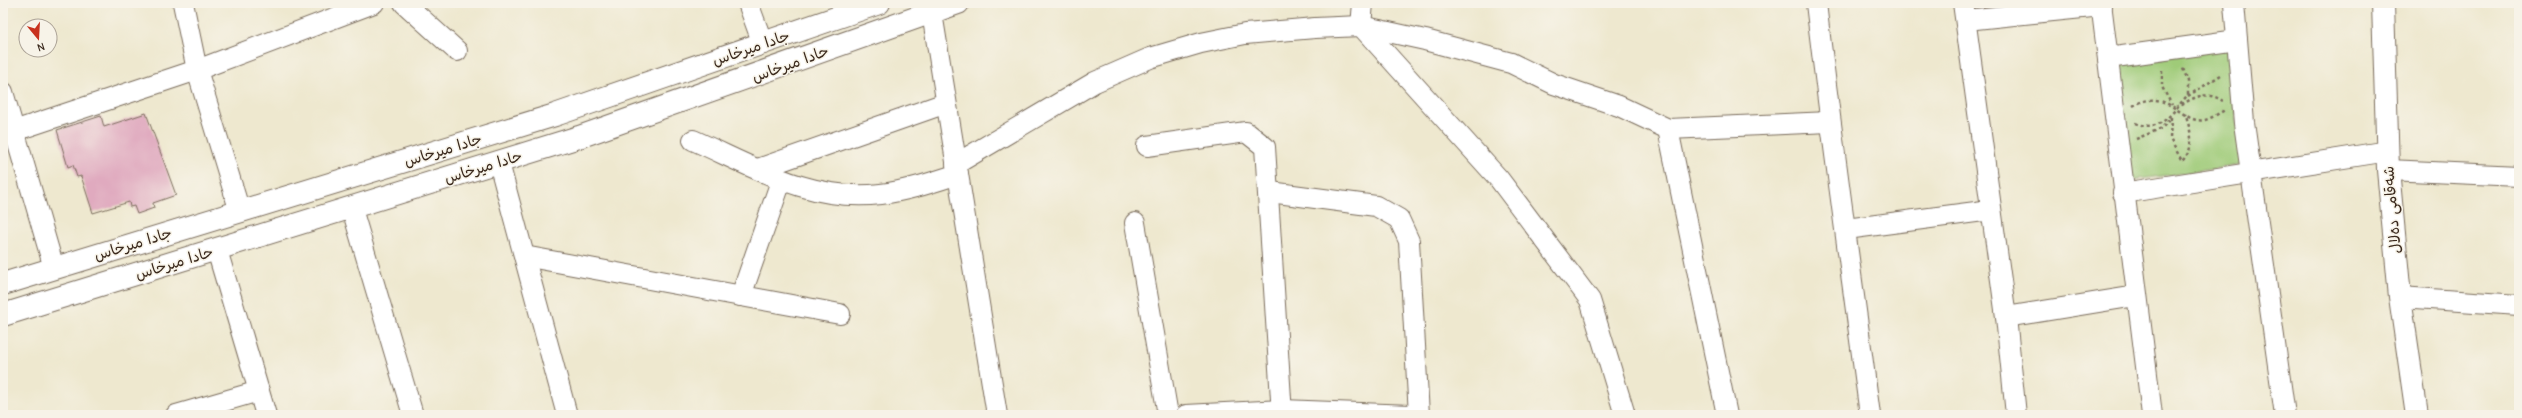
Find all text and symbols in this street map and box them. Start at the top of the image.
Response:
north arrow [18,18,58,58]
street label: جادا ميرخاس [710,26,792,70]
text: N [36,40,46,54]
street label: حادا ميرخاس [749,42,831,86]
street label: جادا ميرخاس [402,130,484,170]
street label: حادا ميرخاس [442,147,524,187]
street label: شەقامی دەلال [2379,165,2406,255]
street label: جادا ميرخاس [92,224,174,264]
street label: حادا ميرخاس [133,243,215,283]

